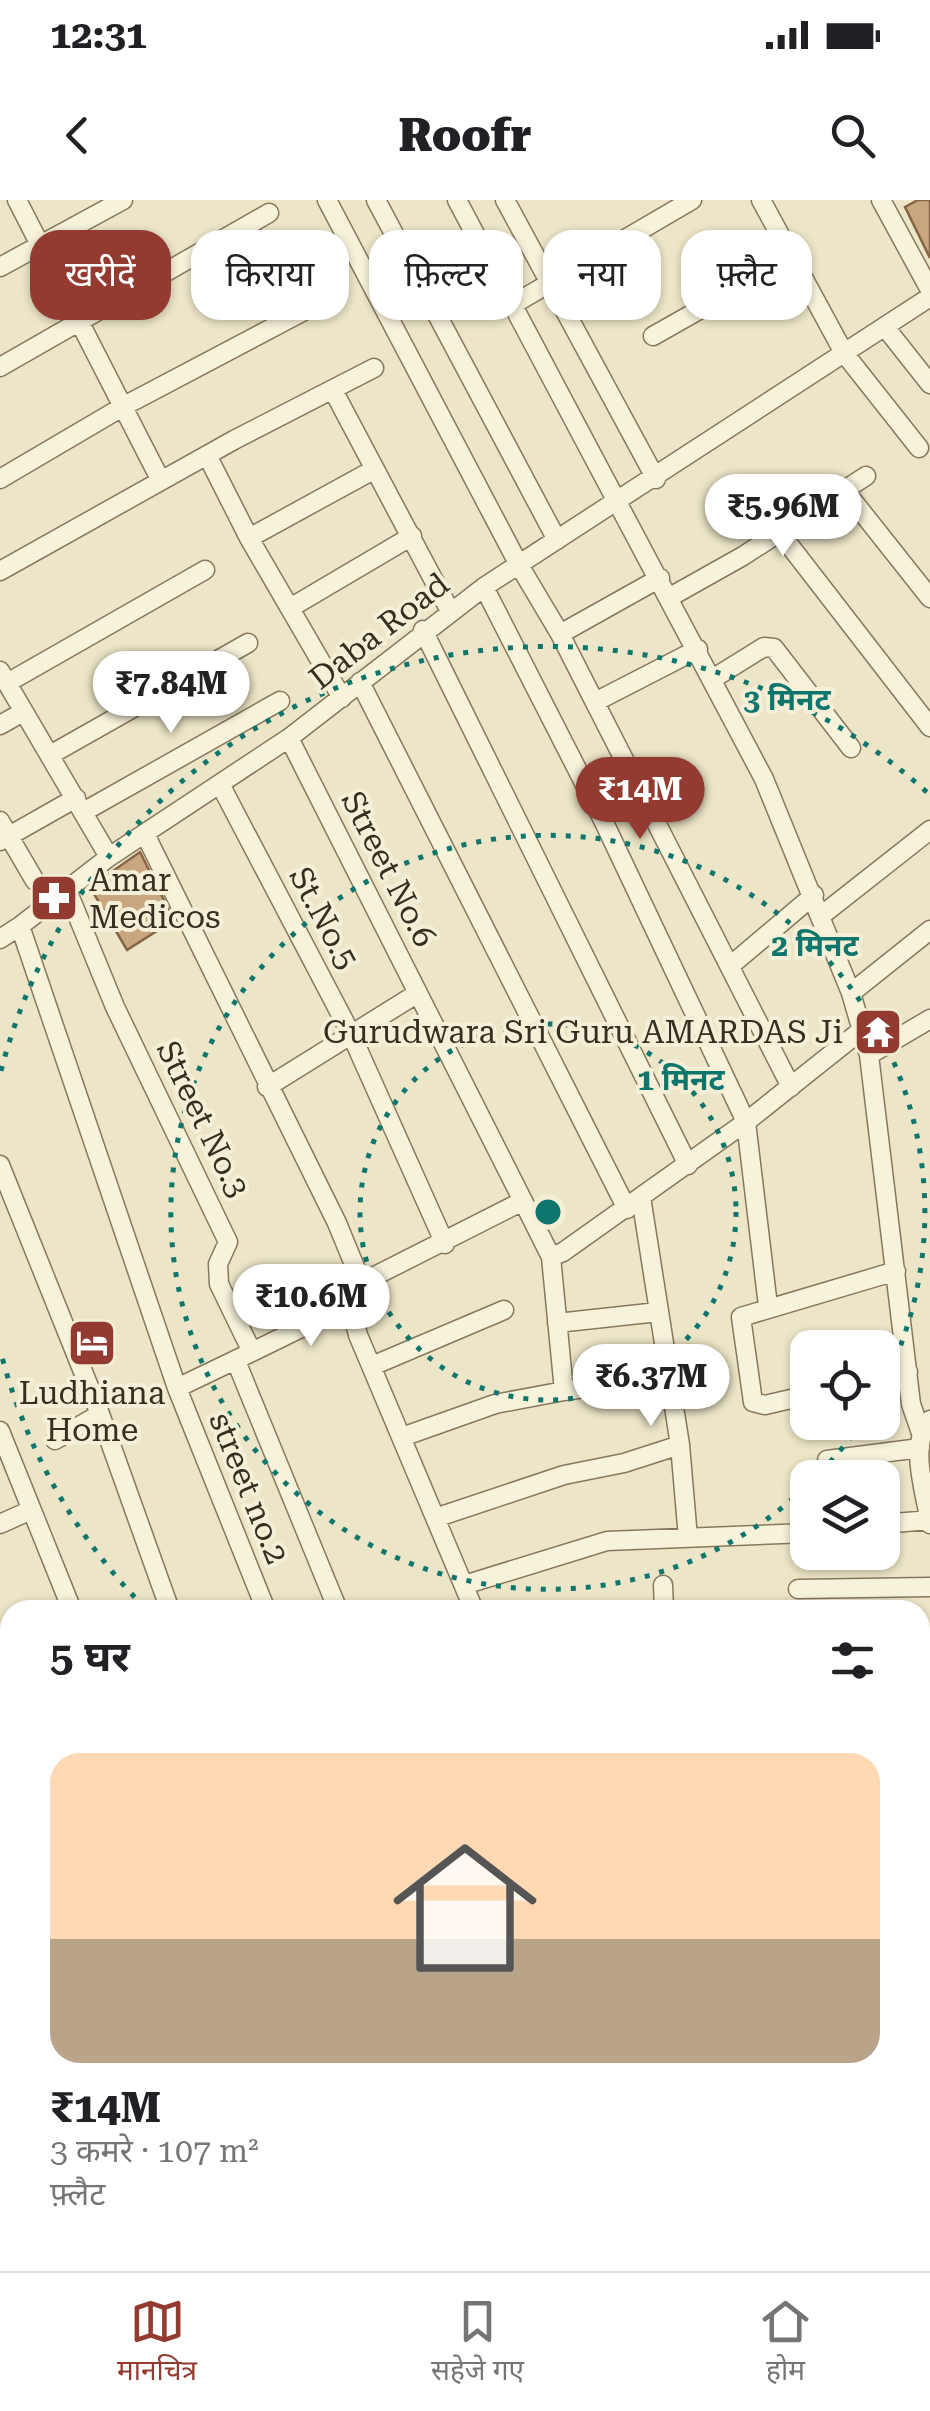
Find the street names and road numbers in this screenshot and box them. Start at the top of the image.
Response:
street label: Daba Road [302,565,456,697]
street label: Street No.6 [334,785,444,953]
street label: St.No.5 [281,860,367,976]
street label: Street No.3 [149,1035,257,1203]
street label: street no.2 [201,1407,297,1569]

